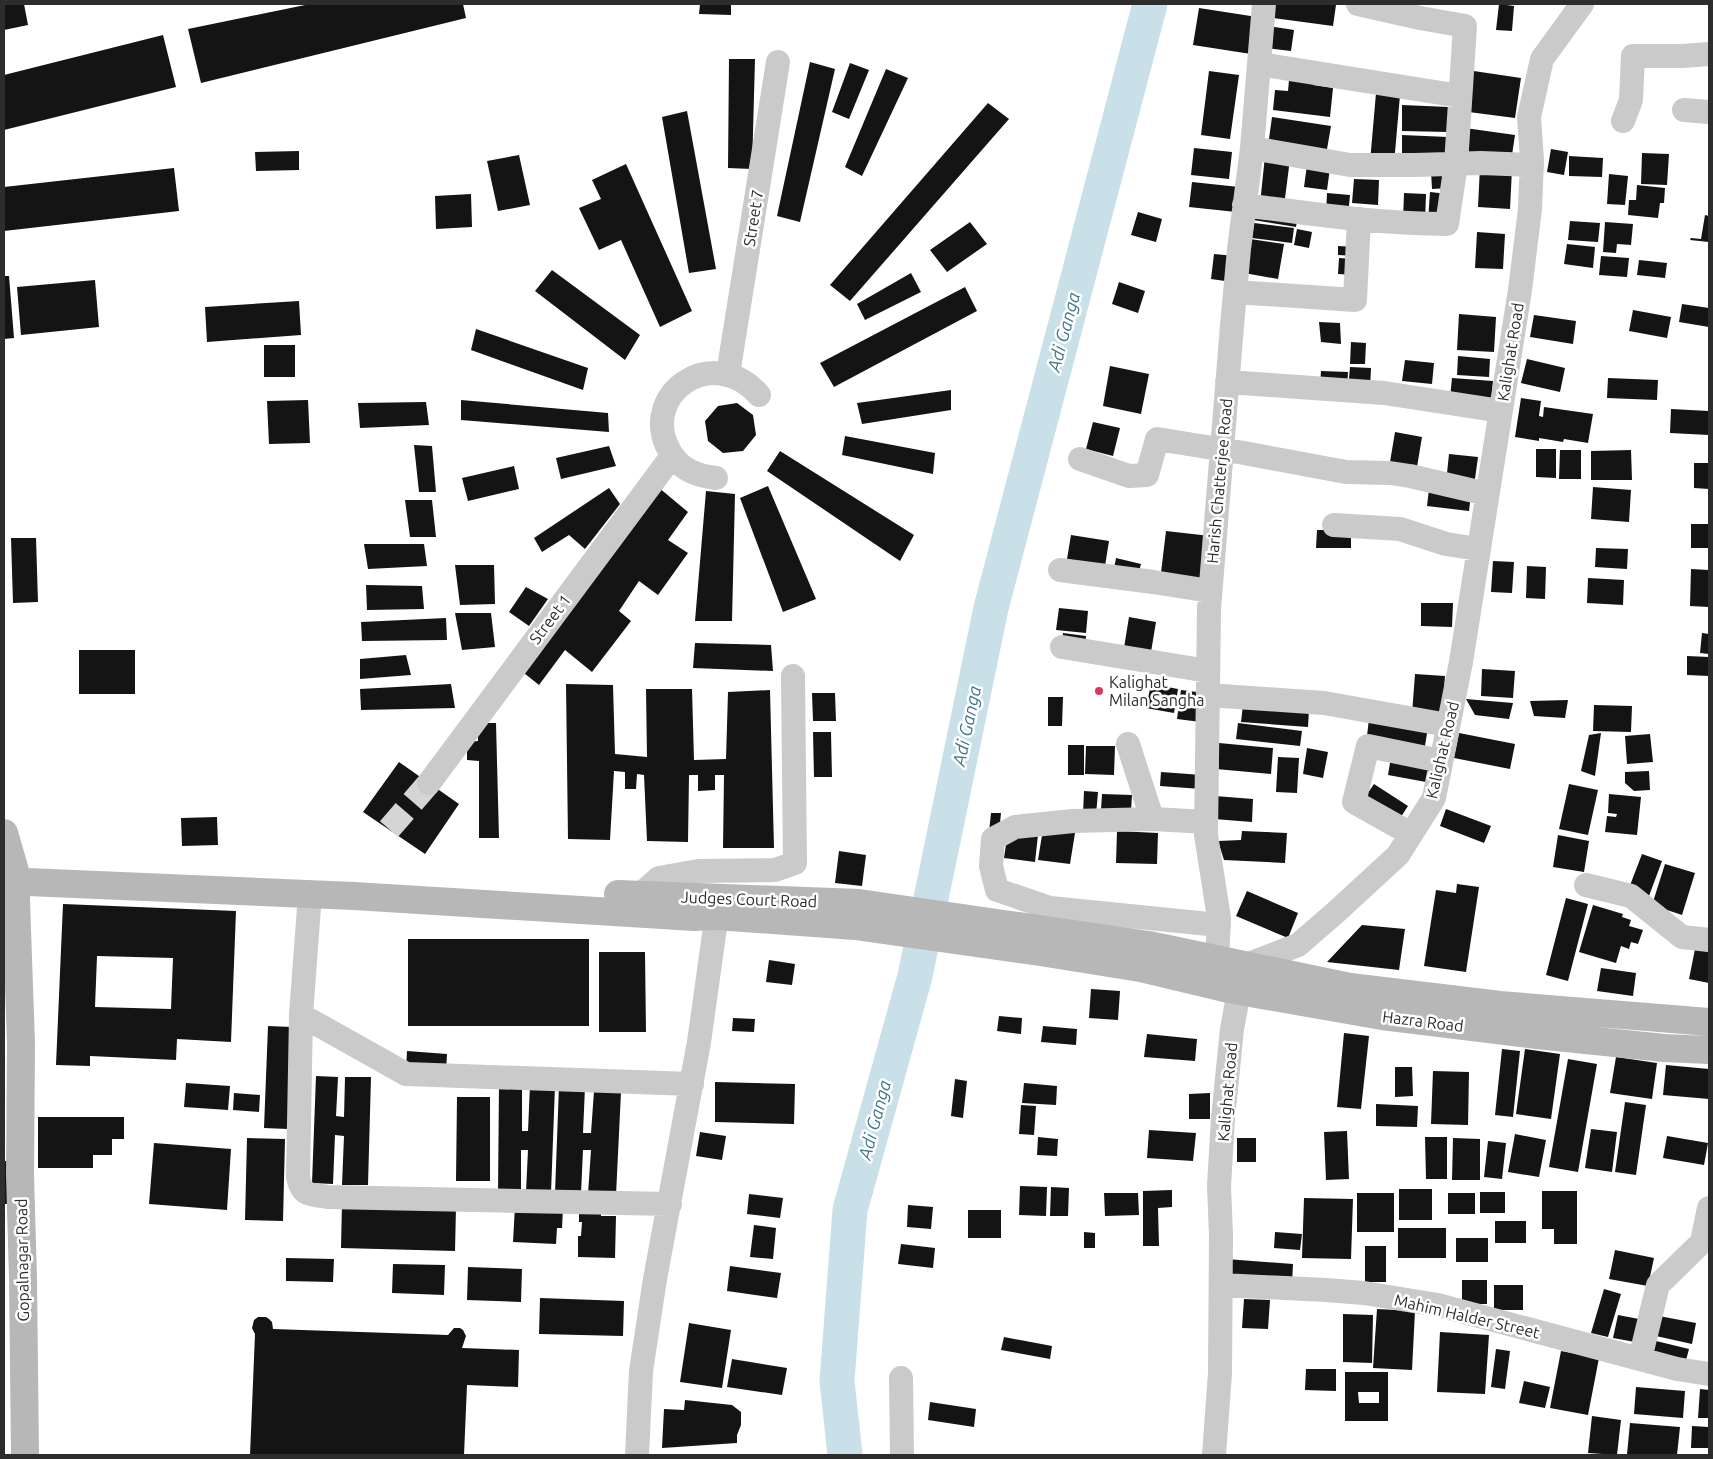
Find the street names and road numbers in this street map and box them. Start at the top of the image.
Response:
street label: Street 7 [740,188,766,248]
street label: Kalighat Road [1493,301,1527,403]
street label: Harish Chatterjee Road [1203,398,1235,564]
street label: Street 1 [526,591,574,647]
street label: Kalighat Road [1422,700,1462,800]
street label: Judges Court Road [681,888,817,910]
street label: Hazra Road [1381,1007,1465,1035]
street label: Kalighat Road [1214,1042,1240,1142]
street label: Gopalnagar Road [12,1198,32,1322]
street label: Mahim Halder Street [1392,1290,1542,1342]

